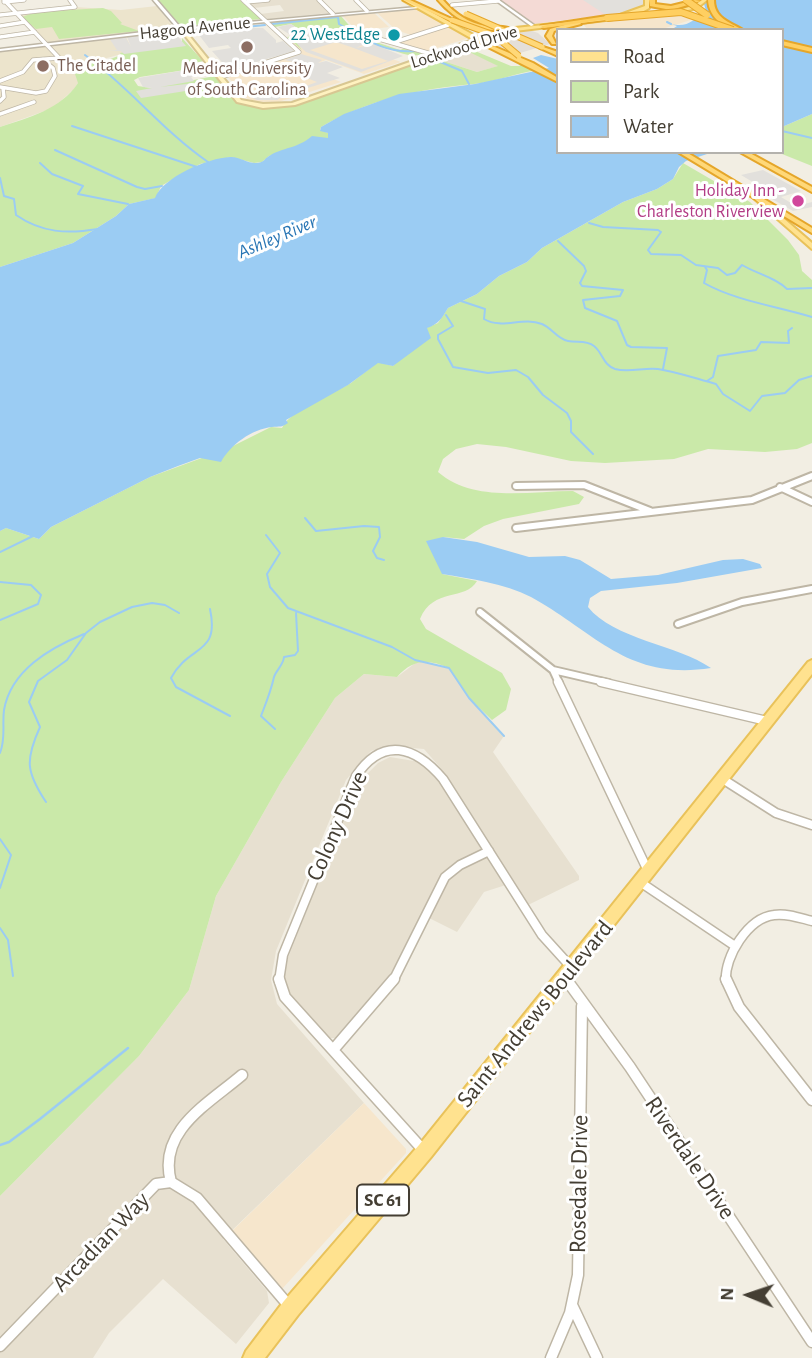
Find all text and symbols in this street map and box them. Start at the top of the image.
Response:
street label: Hagood Avenue [138,11,252,45]
street label: Lockwood Drive [408,21,520,73]
place label: 22 WestEdge [290,24,380,46]
marker: 22 WestEdge [386,27,402,43]
legend [556,28,784,154]
marker: Medical University of South Carolina [239,39,255,55]
text: Road [623,46,665,67]
place label: The Citadel [57,55,136,77]
marker: The Citadel [35,58,51,74]
place label: Medical University of South Carolina [183,58,311,100]
text: Park [623,81,659,102]
text: Water [623,116,673,137]
place label: Holiday Inn - Charleston Riverview [637,180,784,222]
marker: Holiday Inn - Charleston Riverview [790,193,806,209]
water label: Ashley River [234,210,320,264]
street label: Colony Drive [300,767,374,885]
street label: Saint Andrews Boulevard [451,915,619,1113]
street label: Riverdale Drive [638,1091,742,1225]
street label: Rosedale Drive [563,1114,595,1254]
road number: SC 61 [357,1184,409,1216]
street label: Arcadian Way [46,1186,156,1298]
north arrow [714,1260,784,1330]
text: N [718,1287,737,1301]

